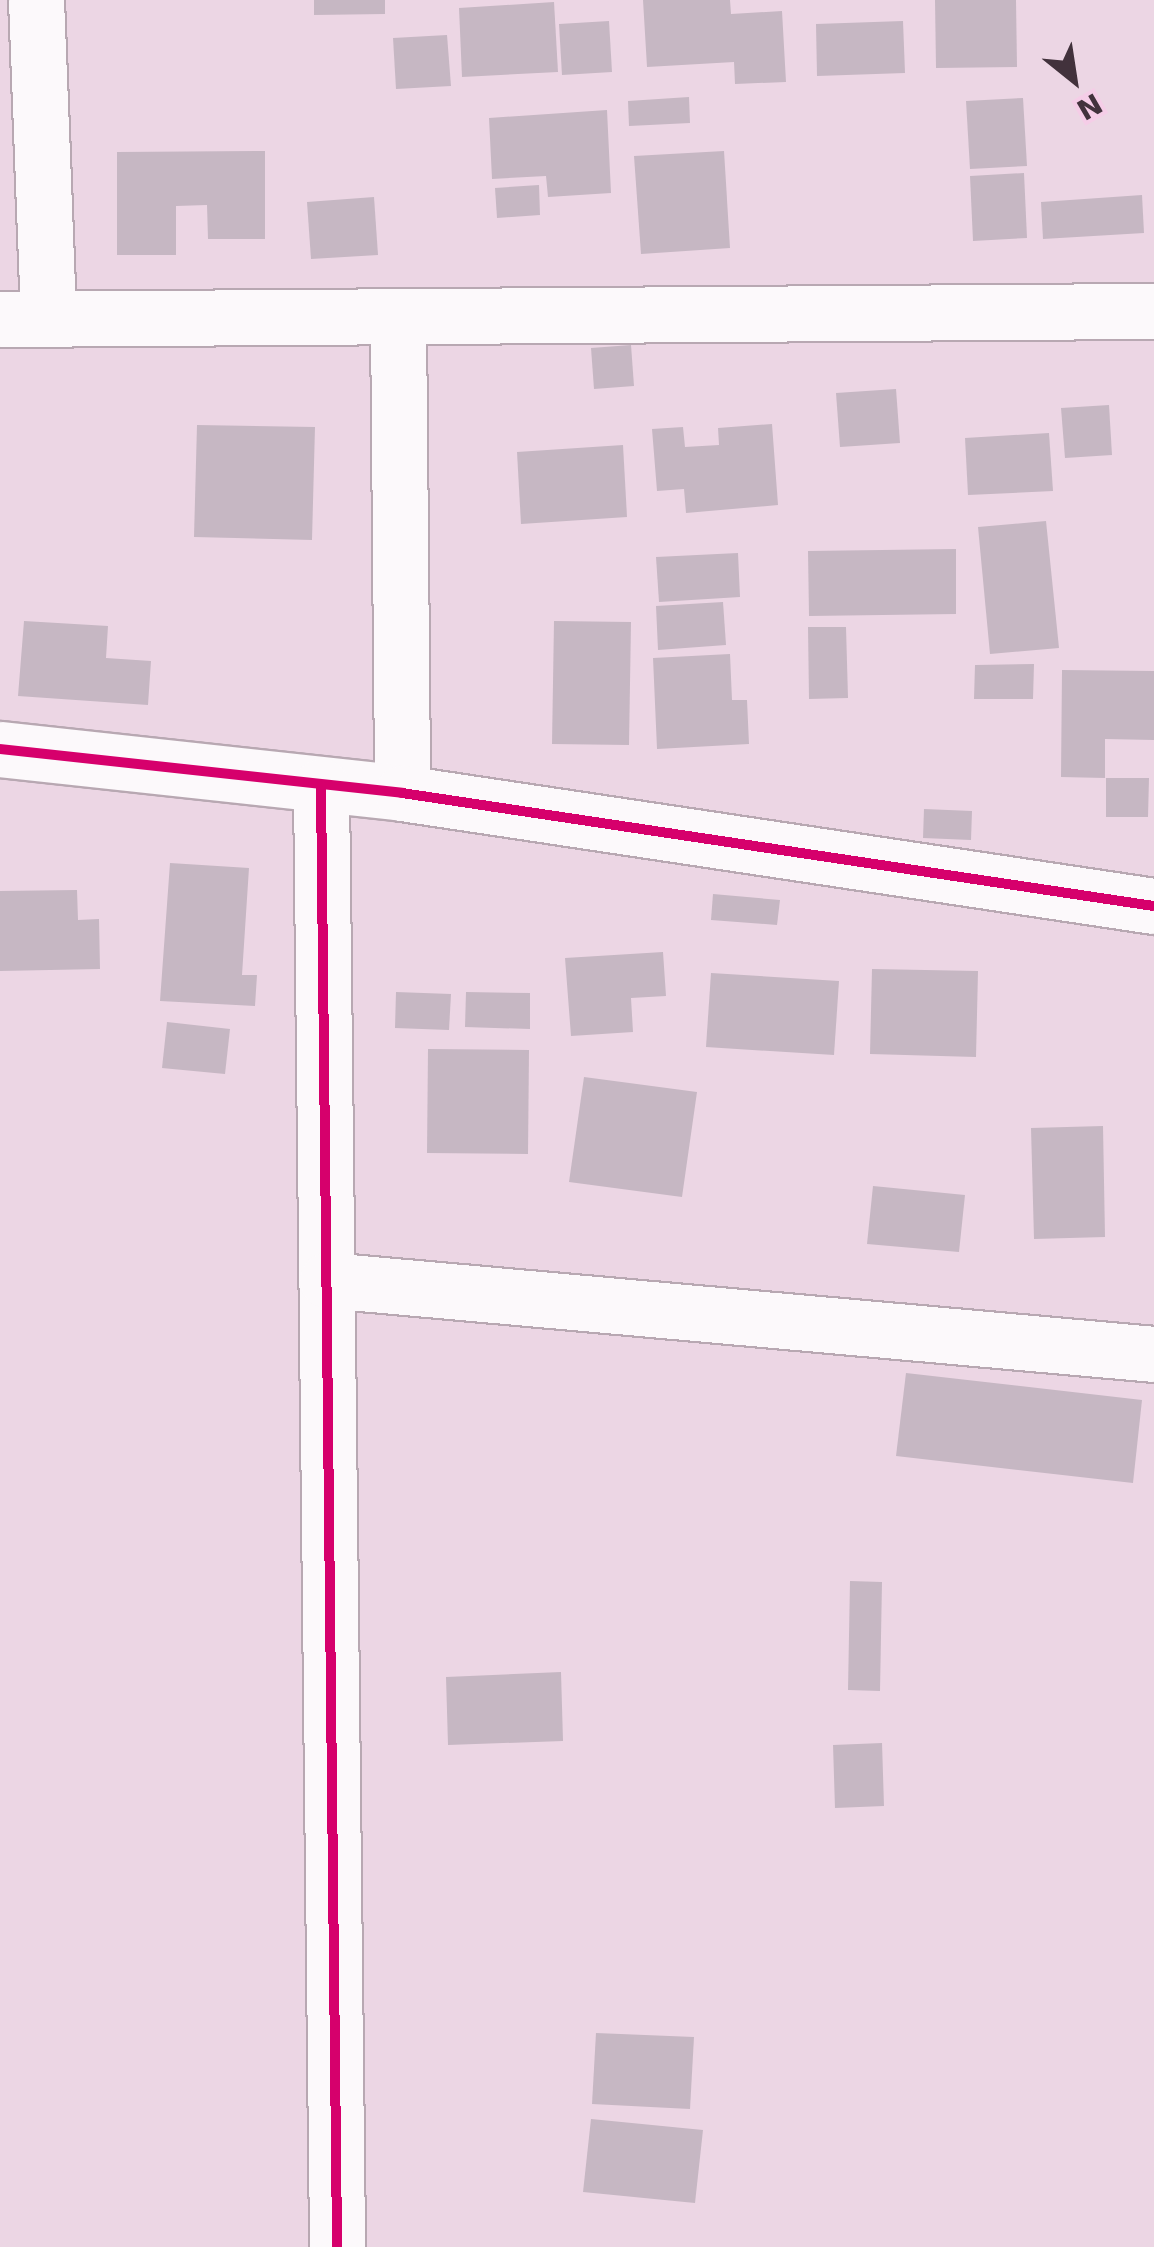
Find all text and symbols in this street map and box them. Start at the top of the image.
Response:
north arrow [1024,30,1124,130]
text: N [1071,86,1108,127]

